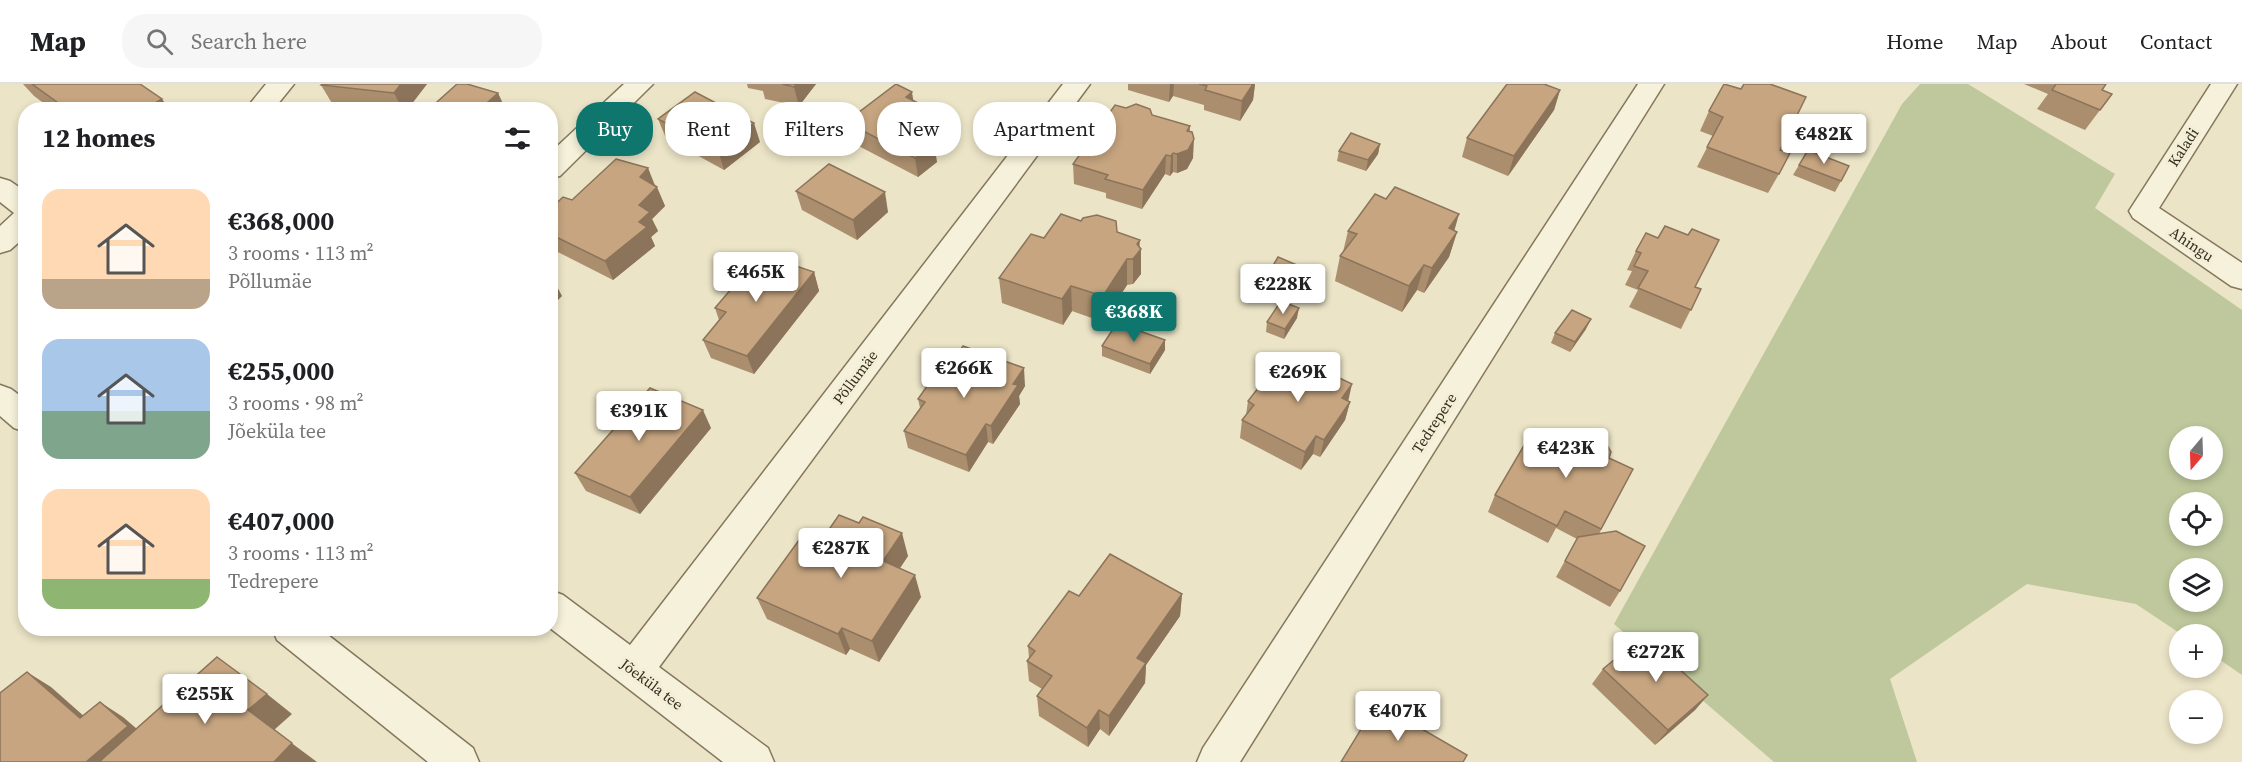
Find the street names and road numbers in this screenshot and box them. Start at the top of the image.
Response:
street label: Kaladi [2163,123,2203,171]
street label: Ahingu [2166,222,2218,267]
street label: Põllumäe [828,345,883,408]
street label: Tedrepere [1407,388,1462,457]
street label: Jõeküla tee [615,653,688,715]

